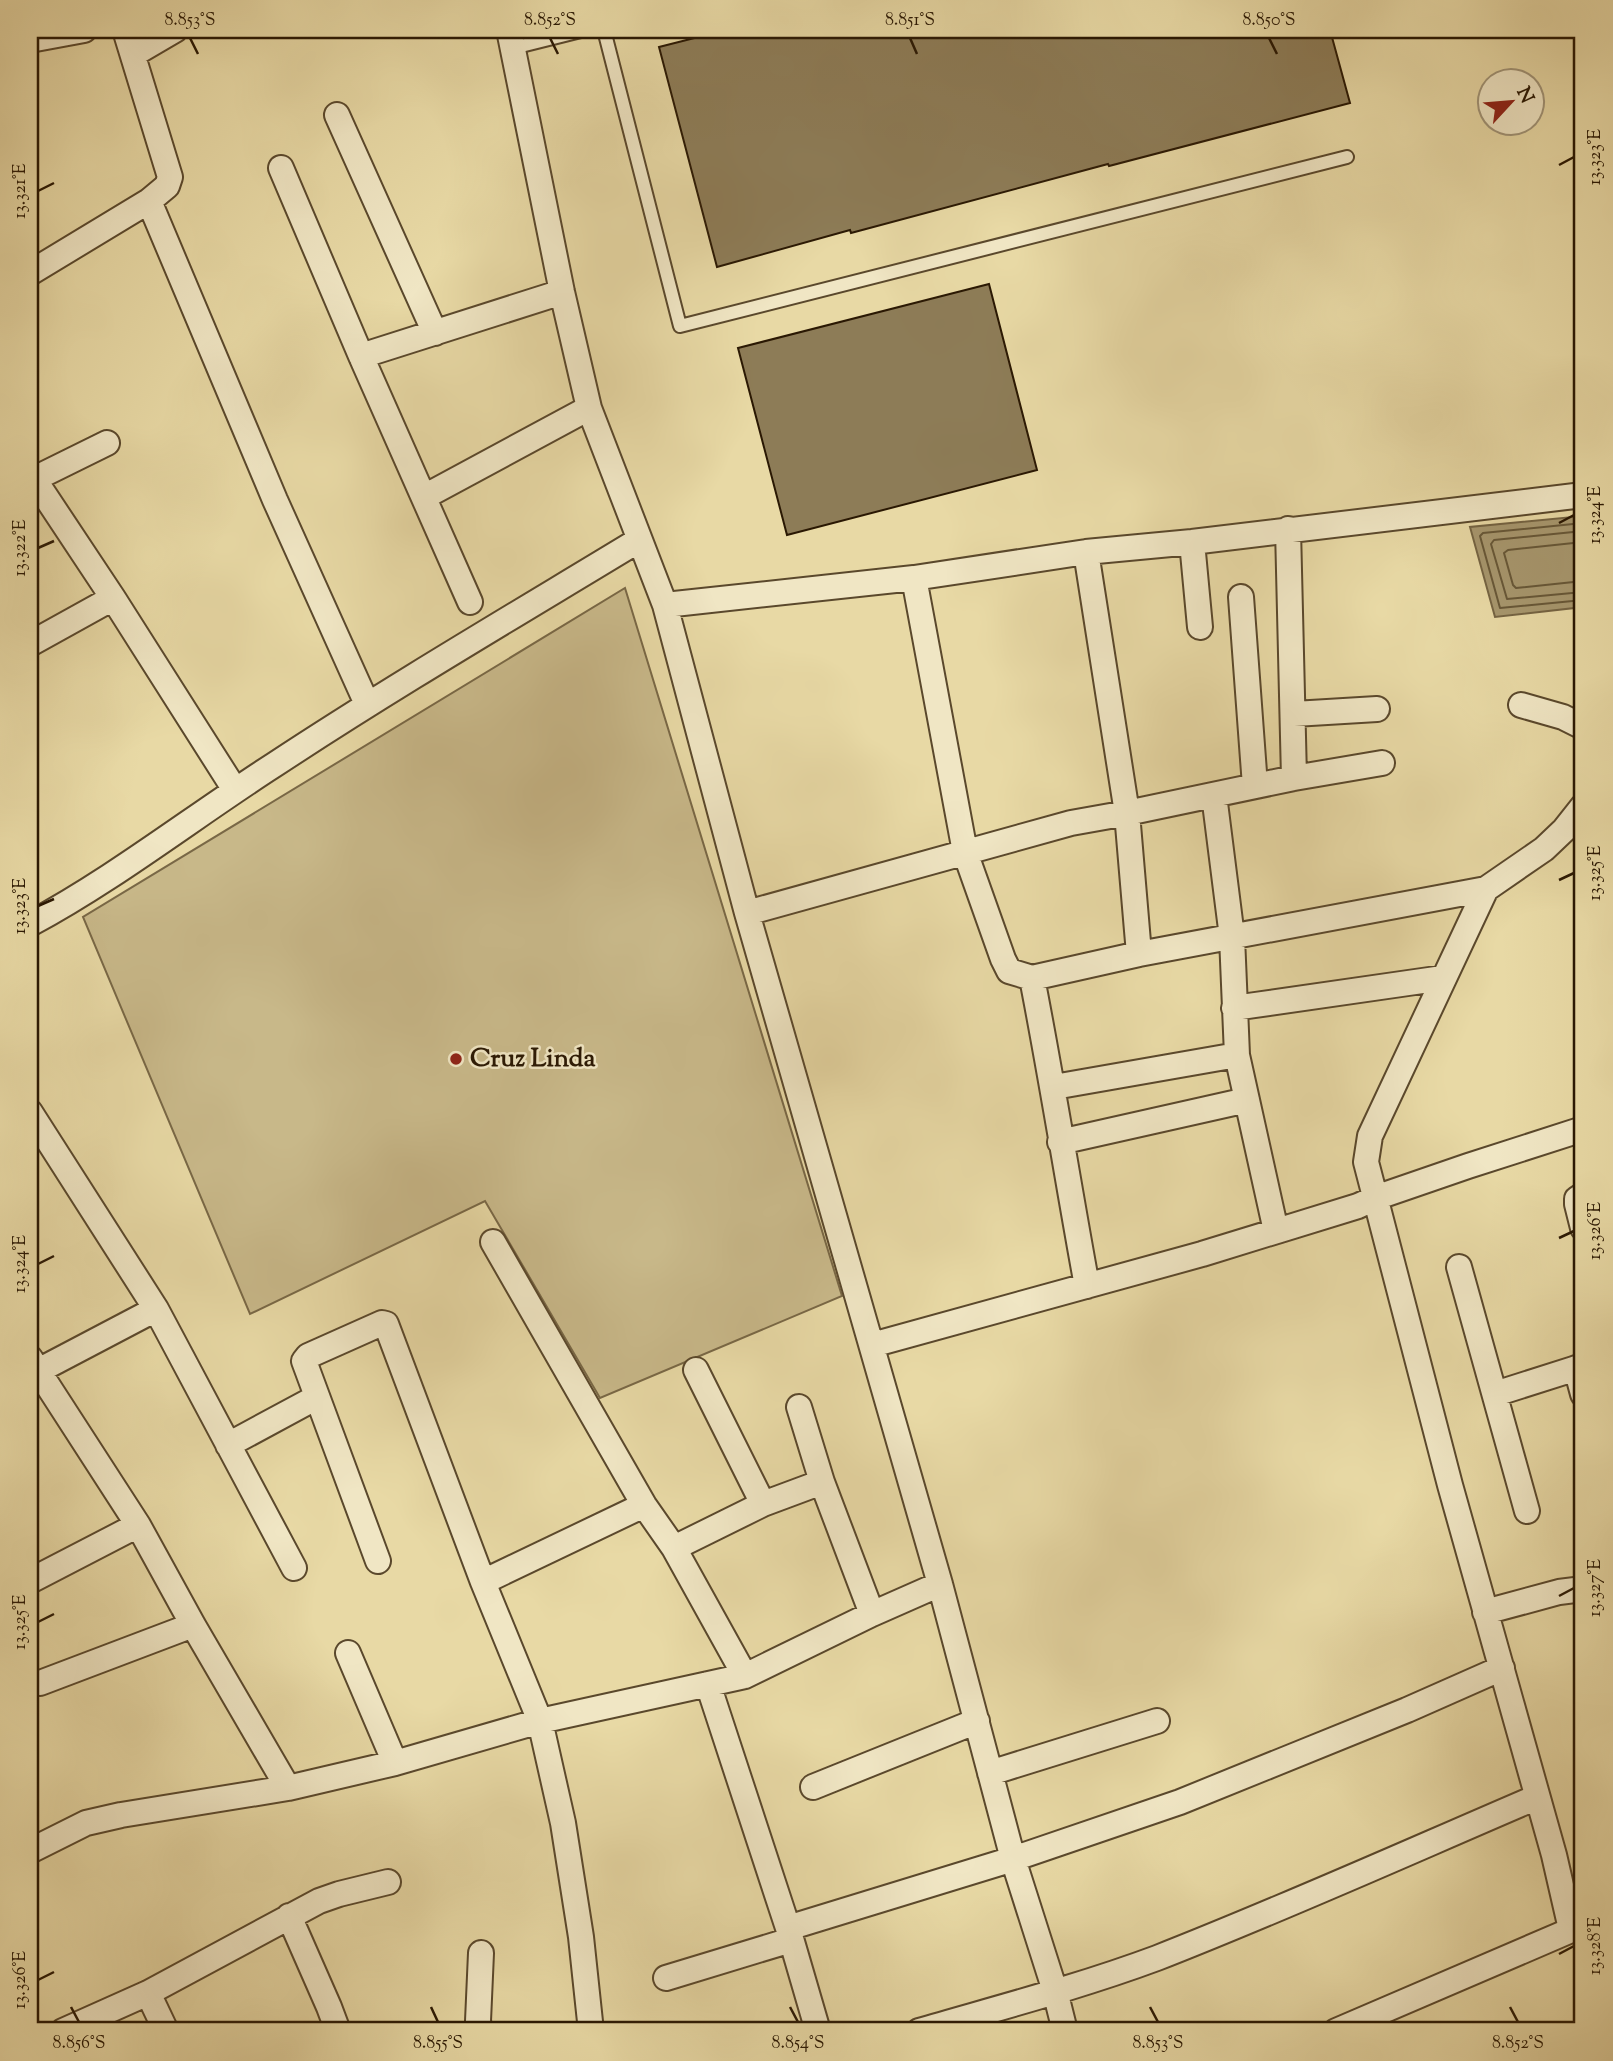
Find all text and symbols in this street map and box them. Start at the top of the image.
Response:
text: 8.853°S [164,8,216,34]
text: 8.852°S [524,8,576,34]
text: 8.851°S [885,8,935,34]
text: 8.850°S [1242,8,1296,34]
north arrow [1476,66,1546,136]
text: N [1509,83,1539,108]
text: 13.323°E [1583,129,1609,185]
text: 13.321°E [8,163,34,219]
text: 13.324°E [1583,486,1609,544]
text: 13.322°E [8,519,34,577]
text: 13.325°E [1583,845,1609,901]
text: 13.323°E [8,878,34,934]
place label: Cruz Linda [470,1041,596,1078]
marker: Cruz Linda [448,1051,464,1067]
text: 13.326°E [1583,1202,1609,1260]
text: 13.324°E [8,1235,34,1293]
text: 13.327°E [1583,1559,1609,1617]
text: 13.325°E [8,1594,34,1650]
text: 13.328°E [1583,1917,1609,1975]
text: 13.326°E [8,1951,34,2009]
text: 8.856°S [53,2031,105,2057]
text: 8.855°S [413,2031,463,2057]
text: 8.854°S [772,2031,824,2057]
text: 8.853°S [1132,2031,1184,2057]
text: 8.852°S [1492,2031,1544,2057]

